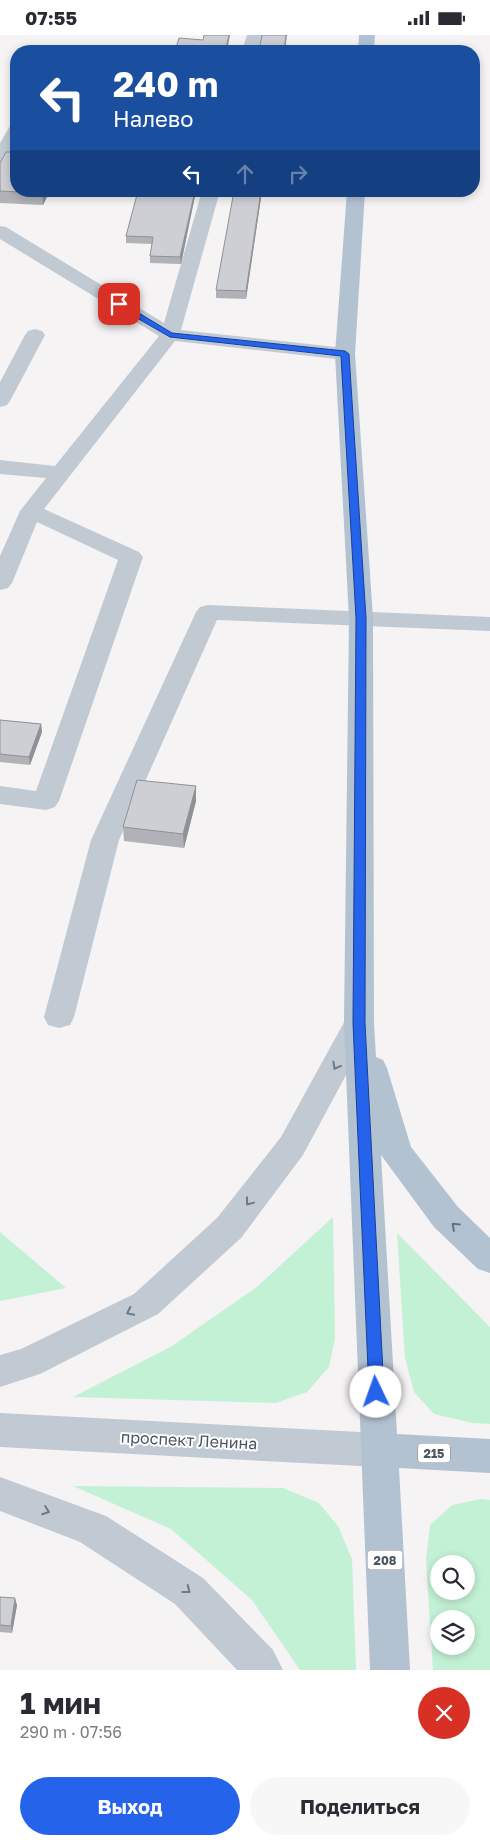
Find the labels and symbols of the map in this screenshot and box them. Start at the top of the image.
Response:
pin [98,283,140,325]
one-way arrow [332,1060,342,1069]
one-way arrow [245,1197,254,1206]
one-way arrow [451,1223,460,1232]
one-way arrow [127,1306,136,1316]
position arrow [349,1365,401,1417]
street label: проспект Ленина [120,1426,258,1454]
road number: 215 [418,1444,450,1463]
one-way arrow [41,1505,50,1515]
road number: 208 [368,1551,402,1569]
one-way arrow [181,1584,190,1592]

